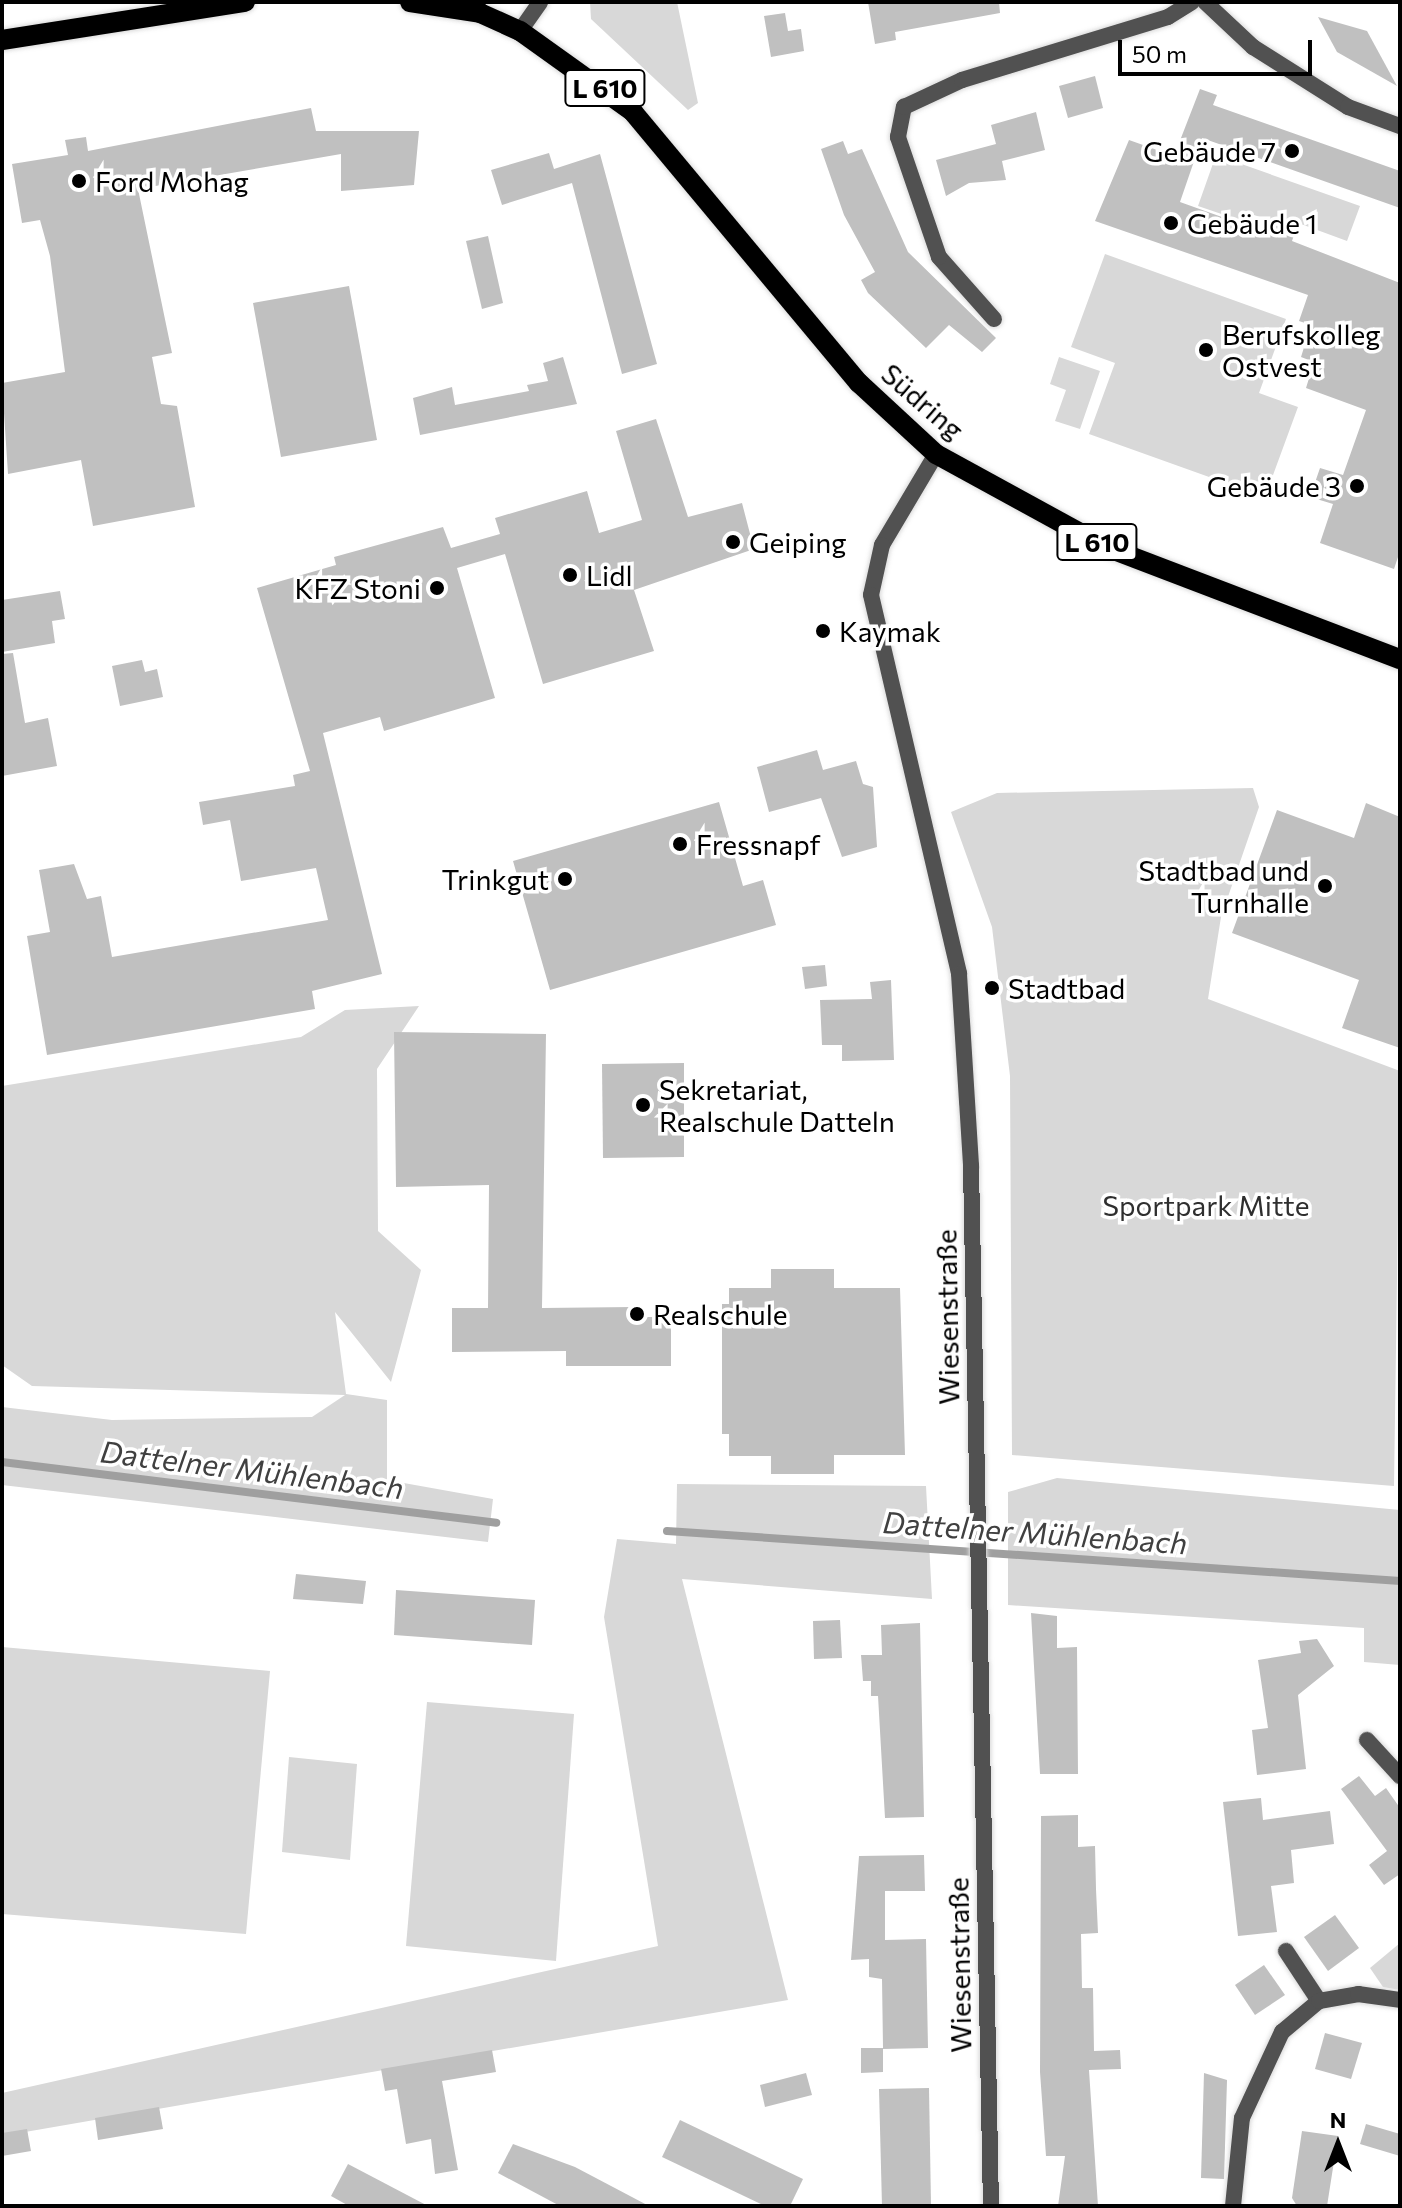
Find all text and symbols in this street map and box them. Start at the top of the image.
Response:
scale bar [1122,24,1316,74]
text: 50 m [1132,39,1187,68]
road number: L 610 [563,66,647,110]
place label: Gebäude 7 [1143,134,1276,168]
marker: Gebäude 7 [1283,142,1301,160]
place label: Ford Mohag [95,164,249,198]
marker: Ford Mohag [70,172,88,190]
place label: Gebäude 1 [1187,206,1317,240]
marker: Gebäude 1 [1162,214,1180,232]
place label: Berufskolleg Ostvest [1222,317,1381,383]
marker: Berufskolleg Ostvest [1197,341,1215,359]
street label: Südring [875,356,971,446]
place label: Gebäude 3 [1207,469,1341,503]
marker: Gebäude 3 [1348,477,1366,495]
road number: L 610 [1055,520,1139,564]
place label: Geiping [749,525,846,559]
marker: Geiping [724,533,742,551]
place label: Lidl [586,558,633,592]
marker: Lidl [561,566,579,584]
place label: KFZ Stoni [295,571,421,605]
marker: KFZ Stoni [428,579,446,597]
place label: Kaymak [839,614,941,648]
marker: Kaymak [814,622,832,640]
place label: Fressnapf [696,827,821,861]
marker: Fressnapf [671,835,689,853]
place label: Stadtbad und Turnhalle [1138,853,1309,919]
place label: Trinkgut [441,862,549,896]
marker: Trinkgut [556,870,574,888]
marker: Stadtbad und Turnhalle [1316,877,1334,895]
place label: Stadtbad [1008,971,1125,1005]
marker: Stadtbad [983,979,1001,997]
place label: Sekretariat, Realschule Datteln [659,1072,895,1138]
marker: Sekretariat, Realschule Datteln [634,1096,652,1114]
park label: Sportpark Mitte [1103,1188,1309,1222]
street label: Wiesenstraße [929,1229,965,1405]
place label: Realschule [653,1297,788,1331]
marker: Realschule [628,1305,646,1323]
water label: Dattelner Mühlenbach [98,1433,406,1505]
water label: Dattelner Mühlenbach [882,1503,1188,1561]
street label: Wiesenstraße [941,1877,977,2053]
north arrow [1298,2104,1378,2184]
text: N [1330,2106,1346,2133]

